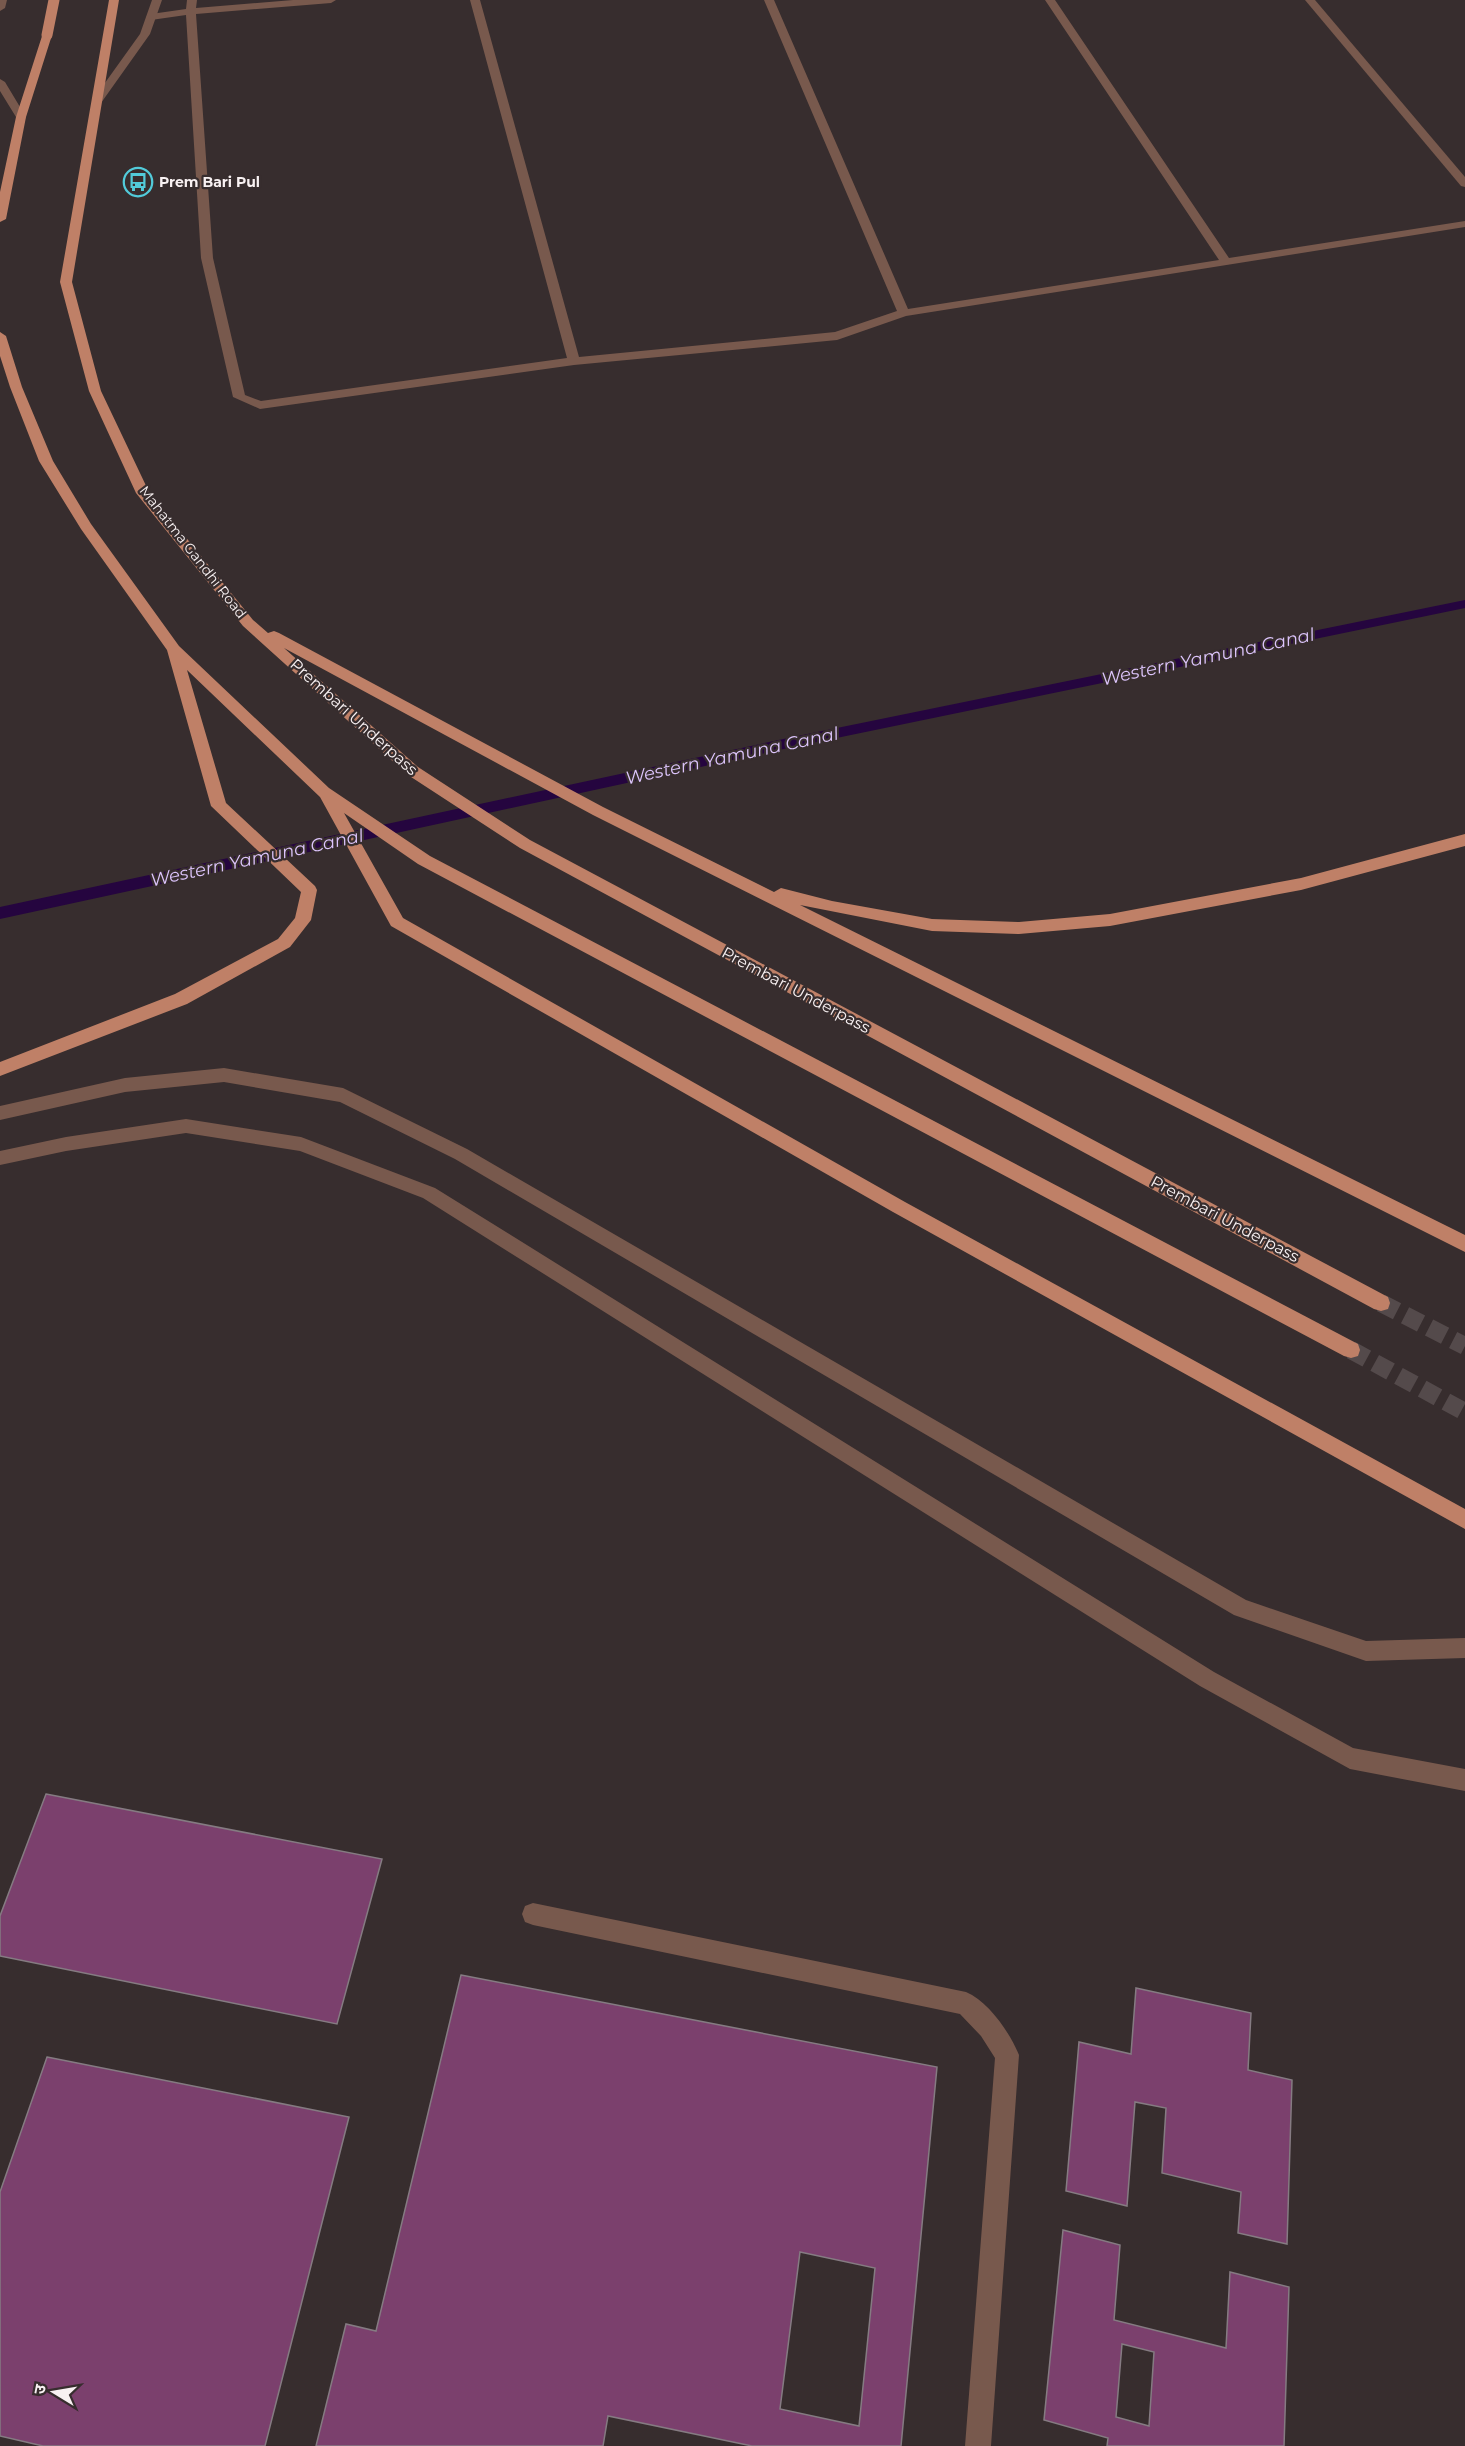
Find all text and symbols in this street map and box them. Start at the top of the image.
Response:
bus stop icon: Prem Bari Pul [122,166,154,198]
place label: Prem Bari Pul [159,173,260,191]
street label: Mahatma Gandhi Road [136,482,250,622]
water label: Western Yamuna Canal [1099,624,1317,690]
street label: Prembari Underpass [286,655,422,779]
water label: Western Yamuna Canal [623,723,841,789]
water label: Western Yamuna Canal [148,825,366,891]
street label: Prembari Underpass [719,943,874,1037]
street label: Prembari Underpass [1148,1172,1303,1266]
north arrow [24,2362,84,2422]
text: उ [30,2382,50,2396]

